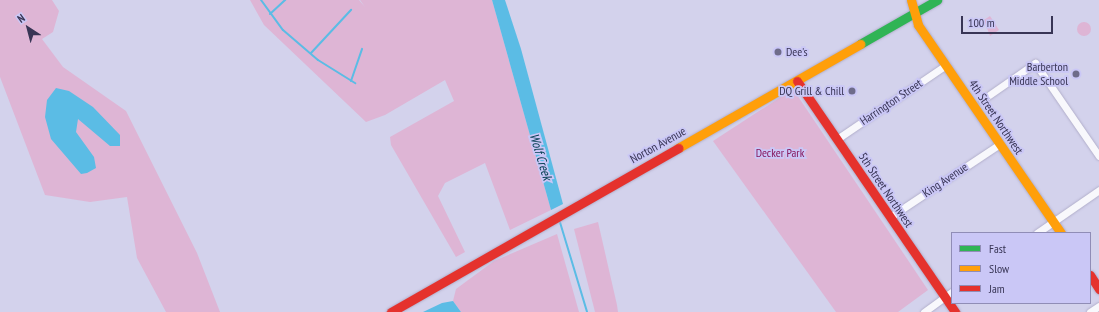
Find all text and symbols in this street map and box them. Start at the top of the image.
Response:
north arrow [8,8,48,48]
scale bar [963,8,1055,34]
text: N [14,11,27,26]
text: 100 m [968,15,995,30]
place label: Dee's [786,45,808,59]
marker: Dee's [773,47,783,57]
place label: Barberton Middle School [1009,60,1068,88]
marker: Barberton Middle School [1071,69,1081,79]
street label: Harrington Street [857,76,925,128]
street label: 4th Street Northwest [966,77,1026,157]
place label: DQ Grill & Chill [779,84,844,98]
marker: DQ Grill & Chill [847,86,857,96]
street label: Norton Avenue [627,124,689,166]
water label: Wolf Creek [526,132,554,182]
park label: Decker Park [756,146,804,160]
street label: 5th Street Northwest [856,150,916,230]
street label: King Avenue [919,160,971,200]
legend [951,232,1091,304]
text: Fast [989,241,1006,256]
text: Slow [989,261,1009,276]
text: Jam [989,281,1005,296]

